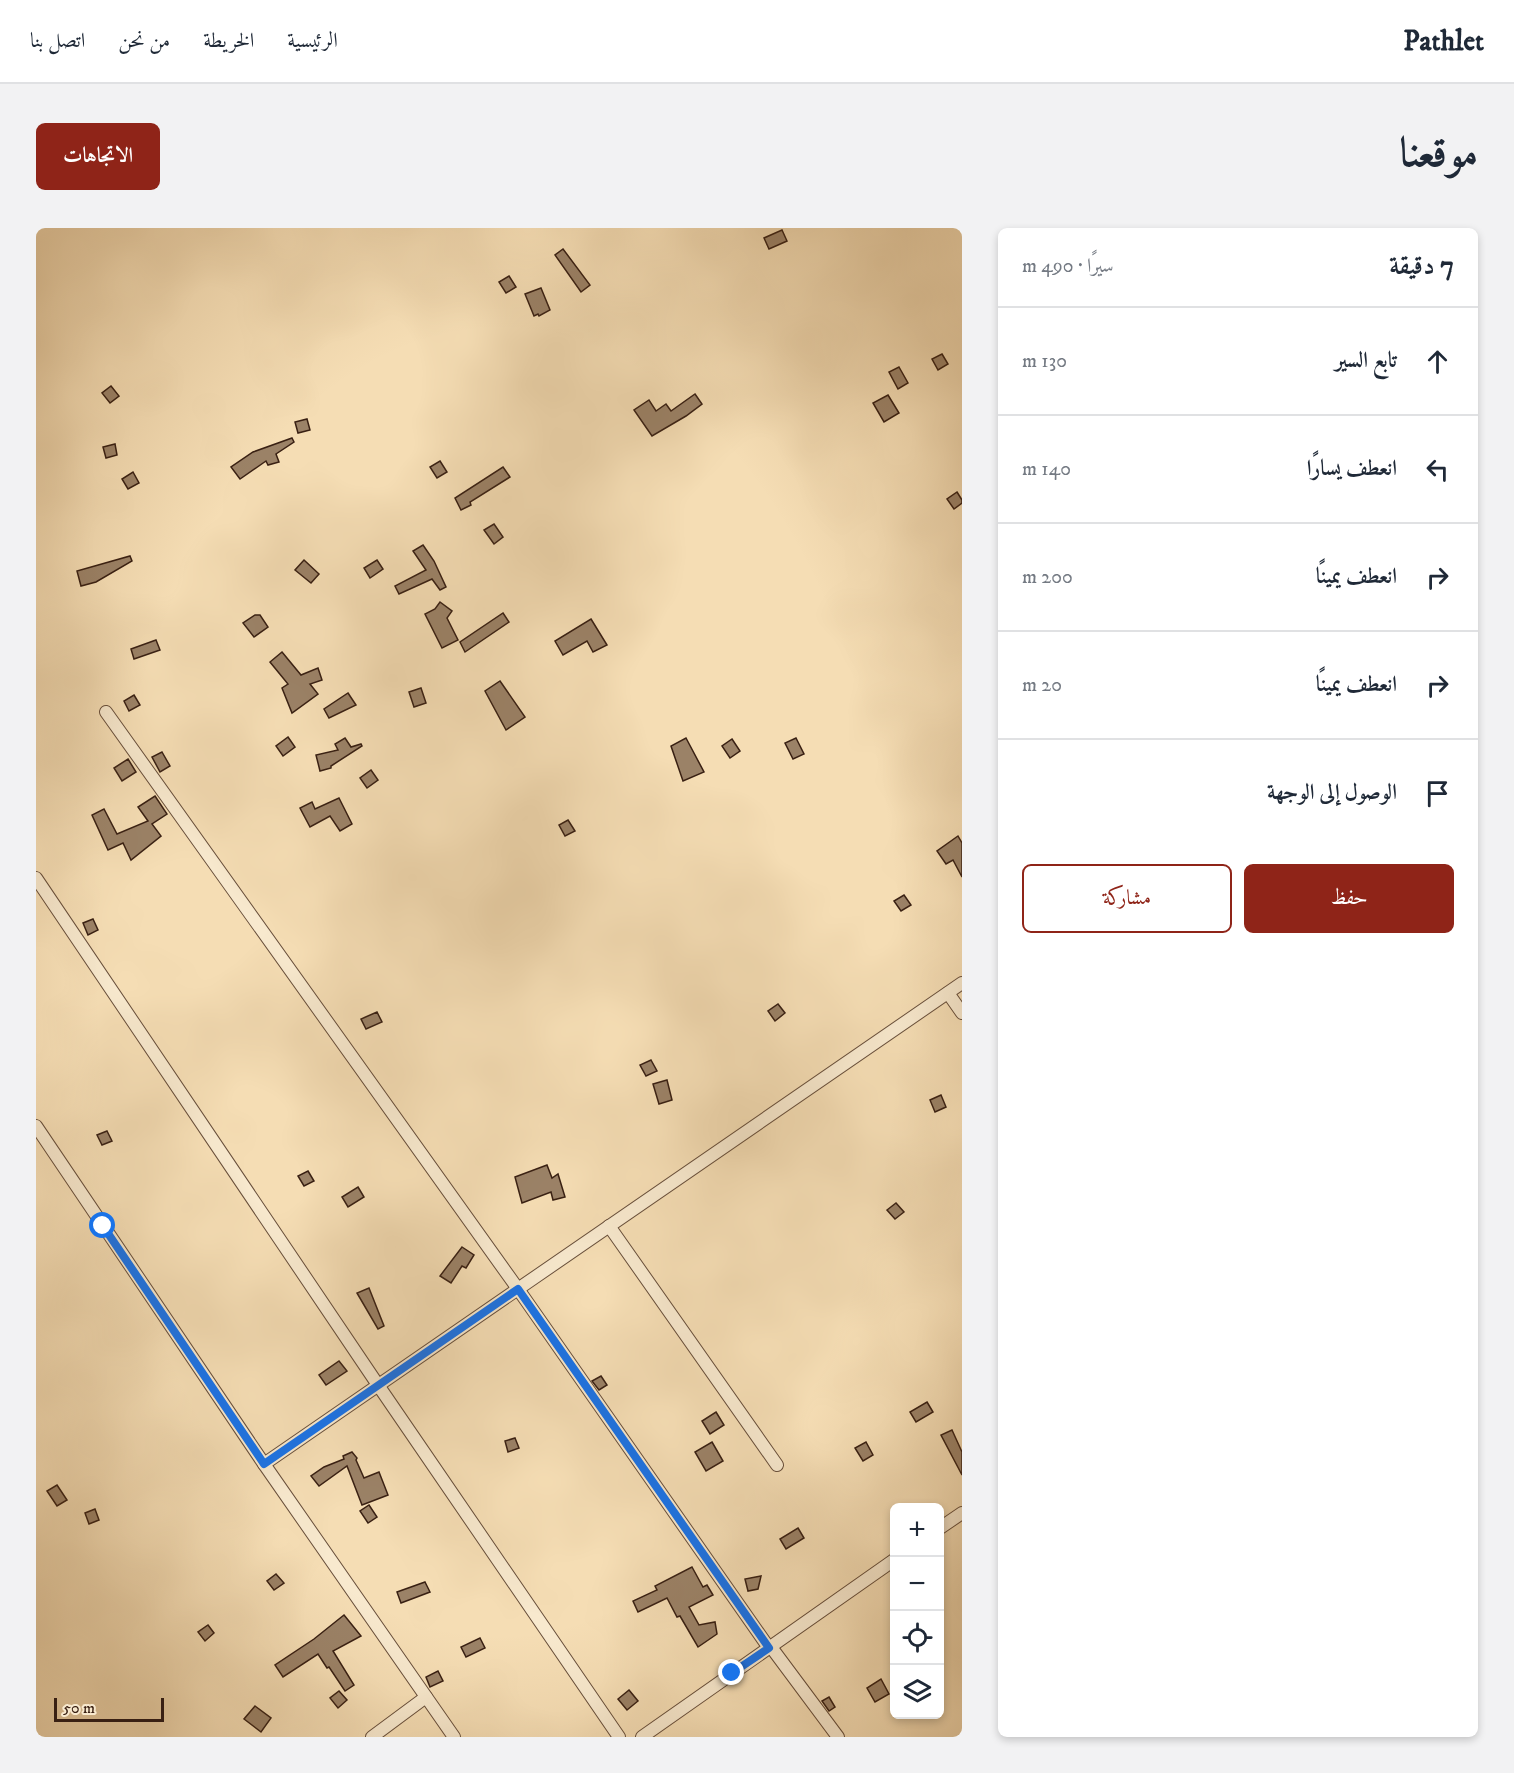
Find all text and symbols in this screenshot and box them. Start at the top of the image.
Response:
text: Pathlet [1403,24,1484,59]
text: اتصل بنا [30,28,85,54]
text: من نحن [118,28,170,54]
text: الخريطة [203,28,254,54]
text: الرئيسية [287,28,338,54]
button: الاتجاهات [36,123,160,190]
text: موقعنا [1400,128,1478,180]
text: 7 دقيقة [1389,250,1454,283]
text: سيرًا · 490 m [1022,254,1114,279]
icon: ahead [1421,345,1454,378]
text: تابع السير [1335,347,1397,374]
text: 130 m [1022,349,1067,374]
icon: left [1421,453,1454,486]
text: انعطف يسارًا [1307,455,1397,482]
text: 140 m [1022,457,1071,482]
icon: right [1421,561,1454,594]
text: انعطف يمينًا [1316,563,1397,590]
text: 200 m [1022,565,1073,590]
icon: right [1421,669,1454,702]
text: انعطف يمينًا [1316,671,1397,698]
text: 20 m [1022,673,1062,698]
icon: arrive [1421,777,1454,810]
text: الوصول إلى الوجهة [1267,779,1397,806]
button: مشاركة [1022,864,1232,933]
button: حفظ [1244,864,1454,933]
route start [89,1212,115,1238]
map controls [890,1503,944,1719]
button: + [890,1503,944,1557]
button: − [890,1557,944,1611]
button: locate [890,1611,944,1665]
route end [718,1659,744,1685]
button: layers [890,1665,944,1719]
scale bar [54,1695,164,1722]
text: 50 m [63,1698,95,1718]

